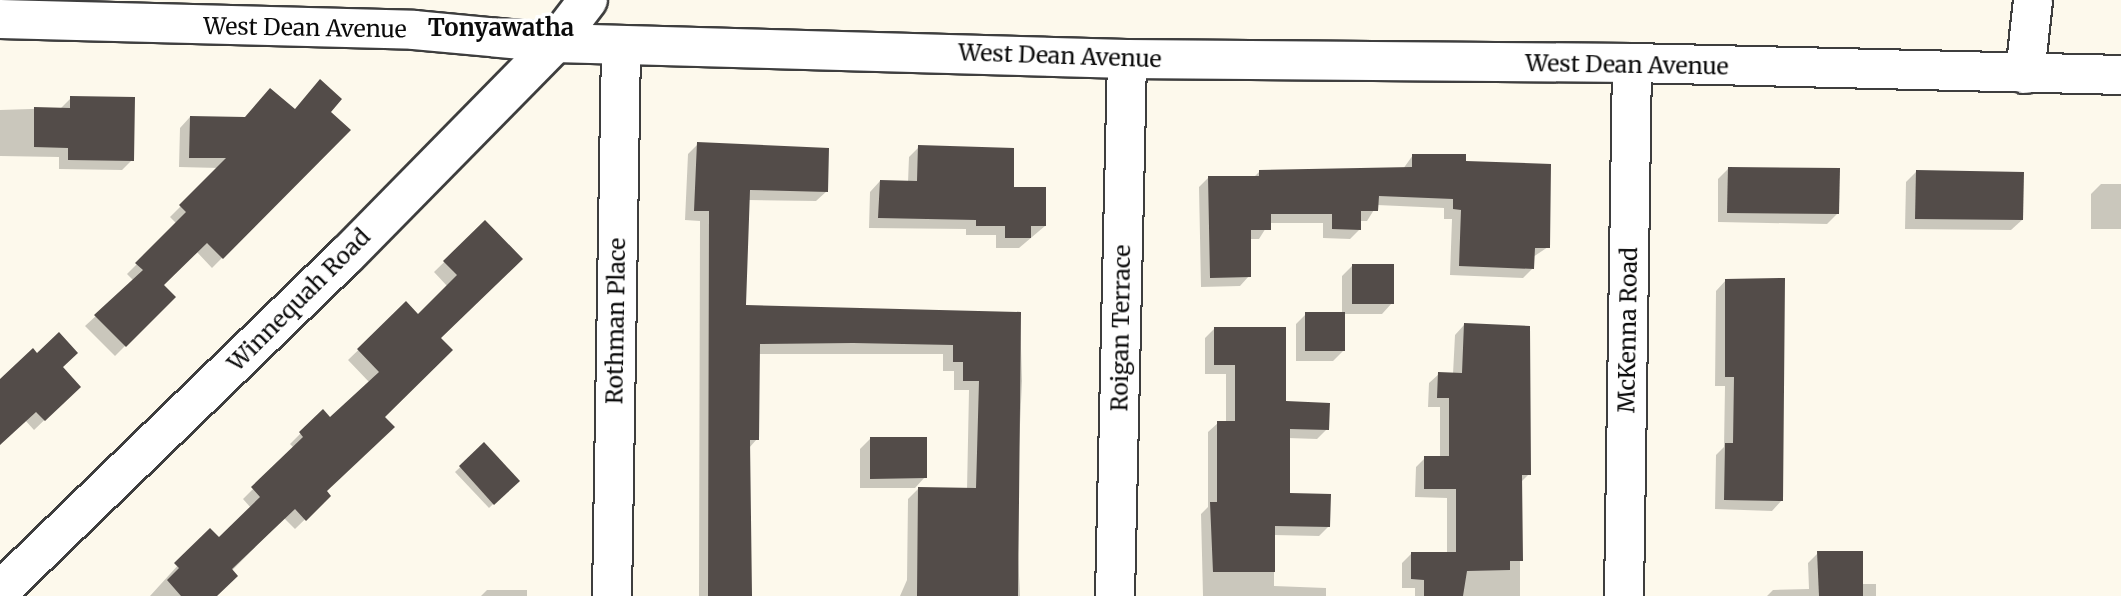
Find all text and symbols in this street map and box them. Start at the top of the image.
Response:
street label: West Dean Avenue [203,12,407,44]
district label: Tonyawatha [428,14,574,42]
street label: West Dean Avenue [958,39,1162,73]
street label: West Dean Avenue [1525,49,1729,81]
street label: Winnequah Road [222,223,376,377]
street label: Rothman Place [601,238,631,404]
street label: Roigan Terrace [1106,244,1136,412]
street label: McKenna Road [1613,247,1643,413]

